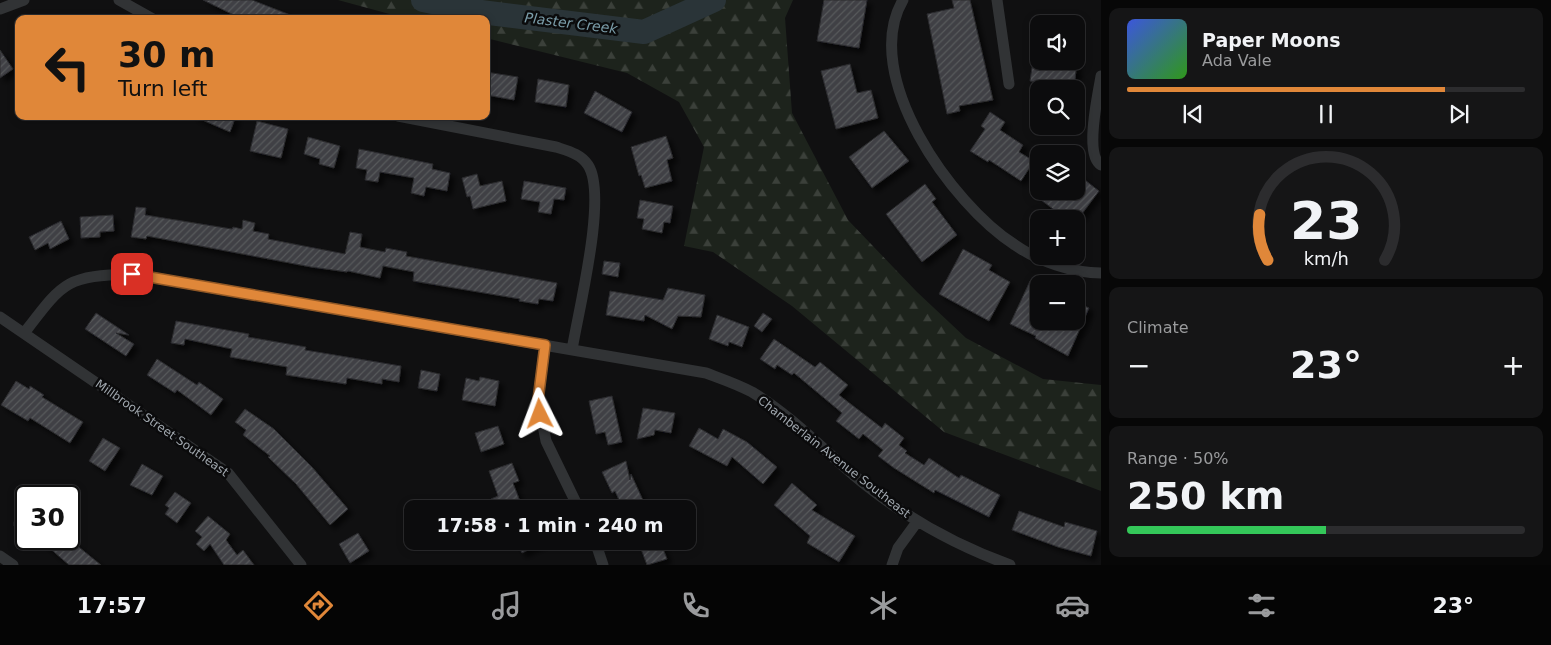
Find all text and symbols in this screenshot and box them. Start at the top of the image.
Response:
water label: Plaster Creek [524,9,619,37]
map controls [1030,15,1085,330]
button: sound [1030,15,1085,70]
text: Paper Moons [1202,29,1341,51]
icon: left [35,35,100,100]
text: 30 m [118,35,215,75]
text: Ada Vale [1202,51,1272,70]
text: Turn left [118,76,207,101]
button: search [1030,80,1085,135]
icon: previous [1179,100,1207,128]
icon: pause [1312,100,1340,128]
icon: next [1445,100,1473,128]
button: layers [1030,145,1085,200]
text: 23 [1290,191,1362,251]
button: + [1030,210,1085,265]
text: km/h [1303,248,1349,269]
pin [111,253,153,295]
icon: arrive [118,260,146,288]
button: − [1030,275,1085,330]
text: Climate [1127,318,1189,337]
text: 23° [1290,343,1362,387]
text: − [1127,349,1150,382]
text: + [1502,349,1525,382]
street label: Millbrook Street Southeast [93,377,231,479]
position arrow [513,387,565,439]
street label: Chamberlain Avenue Southeast [755,393,913,521]
text: Range · 50% [1127,449,1229,468]
text: 250 km [1127,474,1284,518]
speed limit sign: 30 [15,485,80,550]
text: 17:58 · 1 min · 240 m [436,514,664,536]
icon: directions [301,588,336,623]
icon: music [489,588,524,623]
icon: phone [678,588,713,623]
icon: climate [866,588,901,623]
icon: car [1055,588,1090,623]
icon: filters [1244,588,1279,623]
text: 17:57 [77,593,147,618]
text: 23° [1432,593,1474,618]

